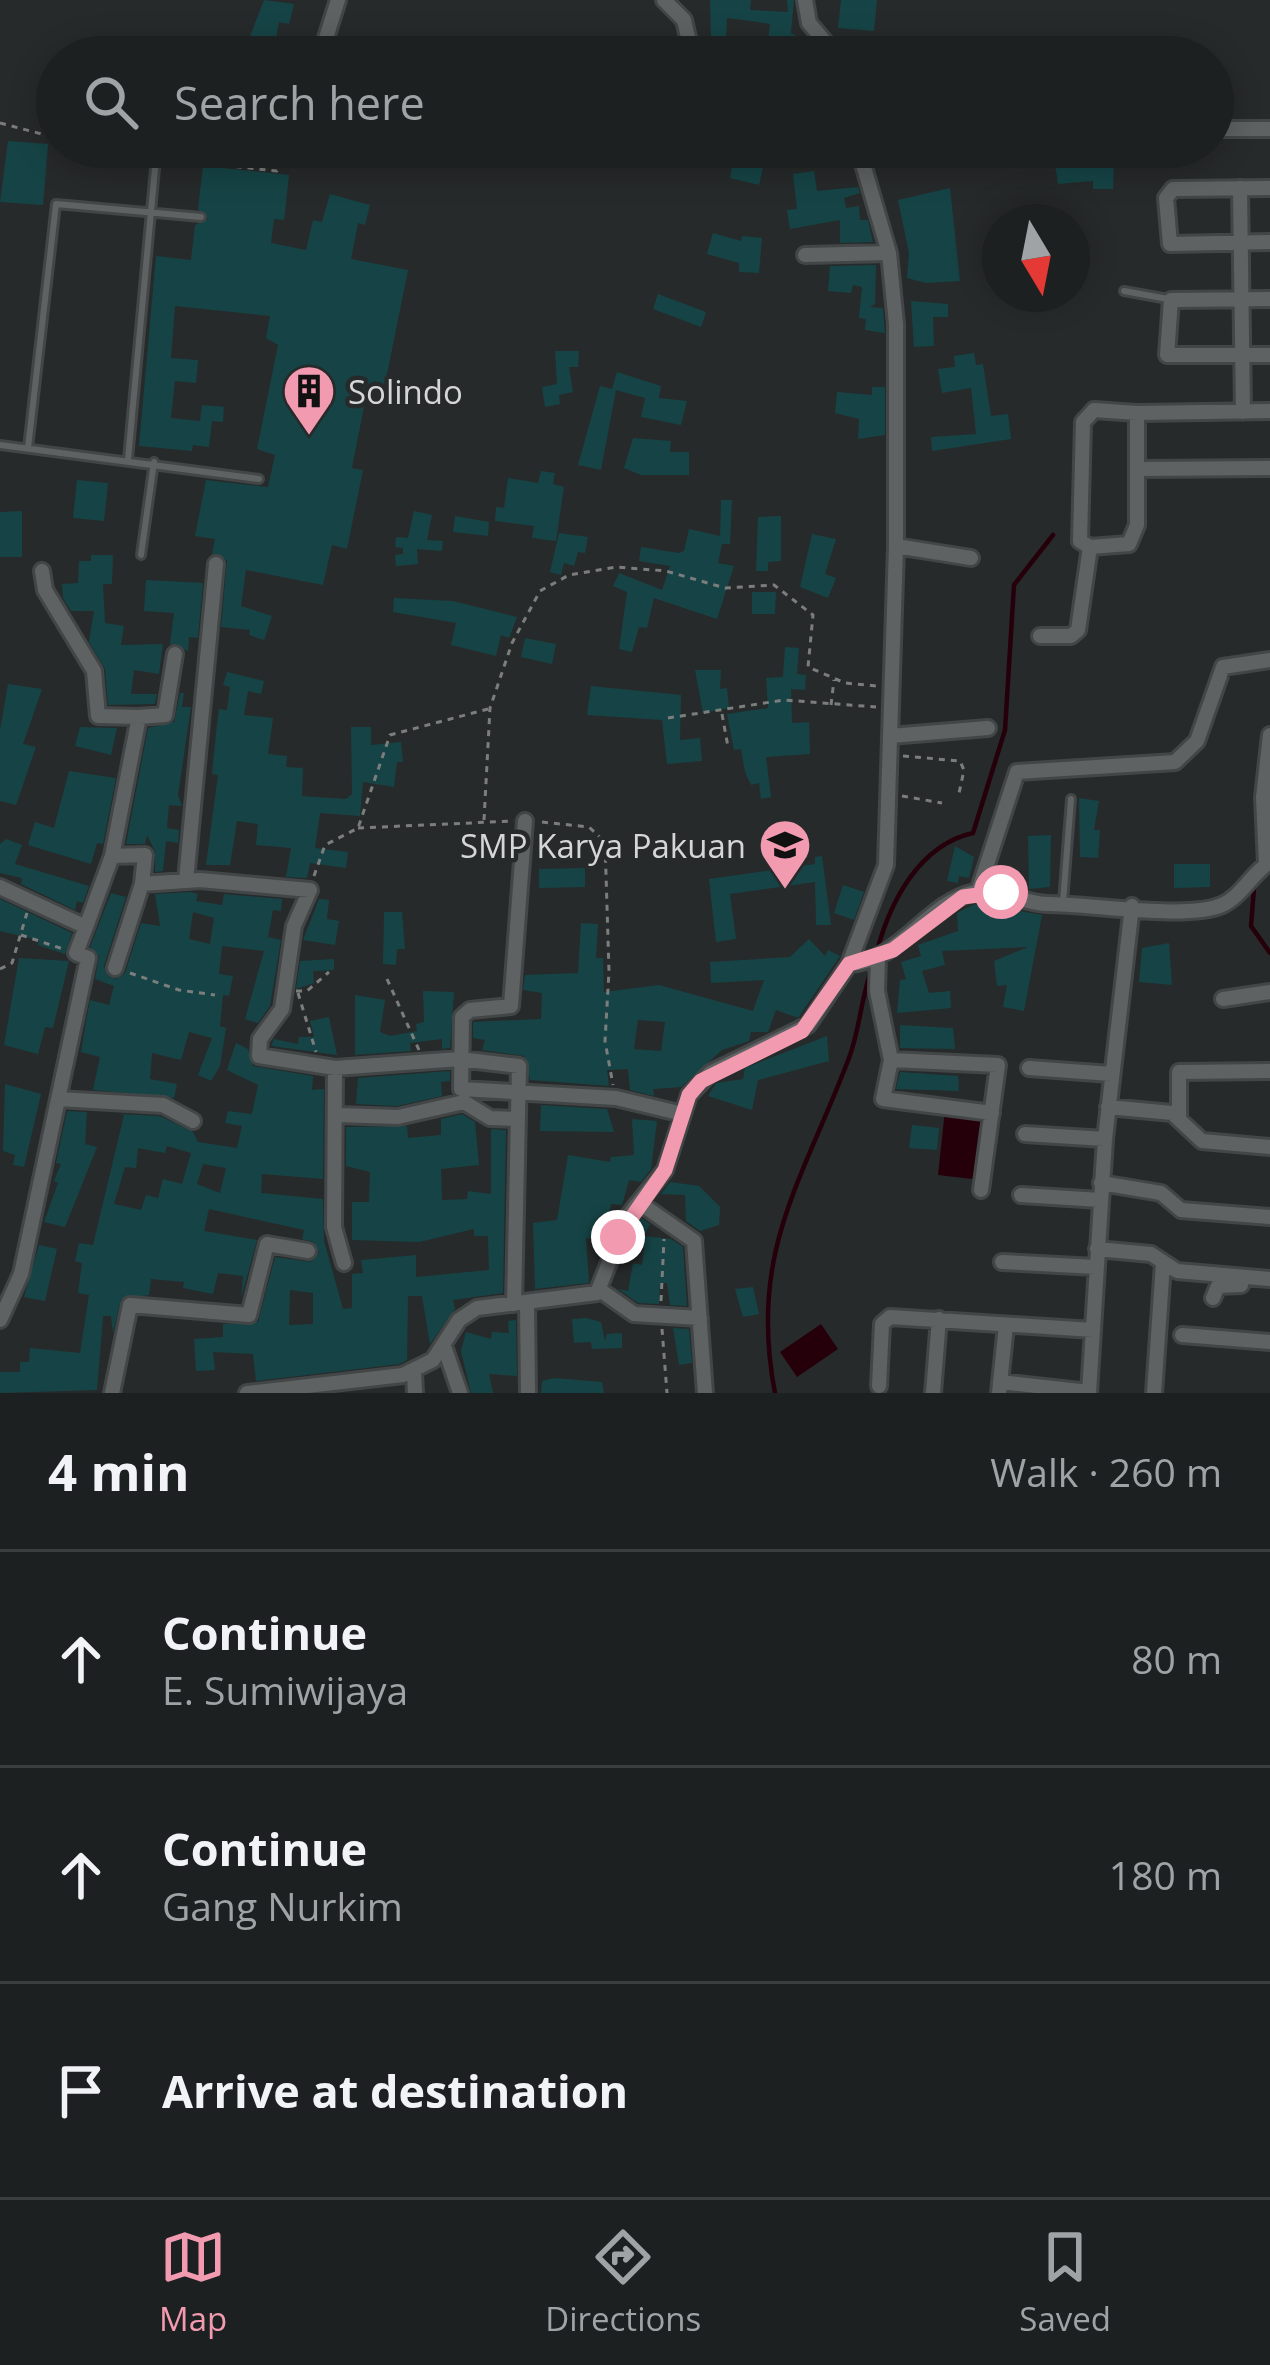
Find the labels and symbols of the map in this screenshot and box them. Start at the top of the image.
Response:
north arrow [982,204,1090,312]
building icon: Solindo [281,363,337,437]
place label: Solindo [348,369,463,414]
school or university icon: SMP Karya Pakuan [757,817,813,891]
place label: SMP Karya Pakuan [460,823,746,868]
route start [974,865,1028,919]
route end [591,1210,645,1264]

